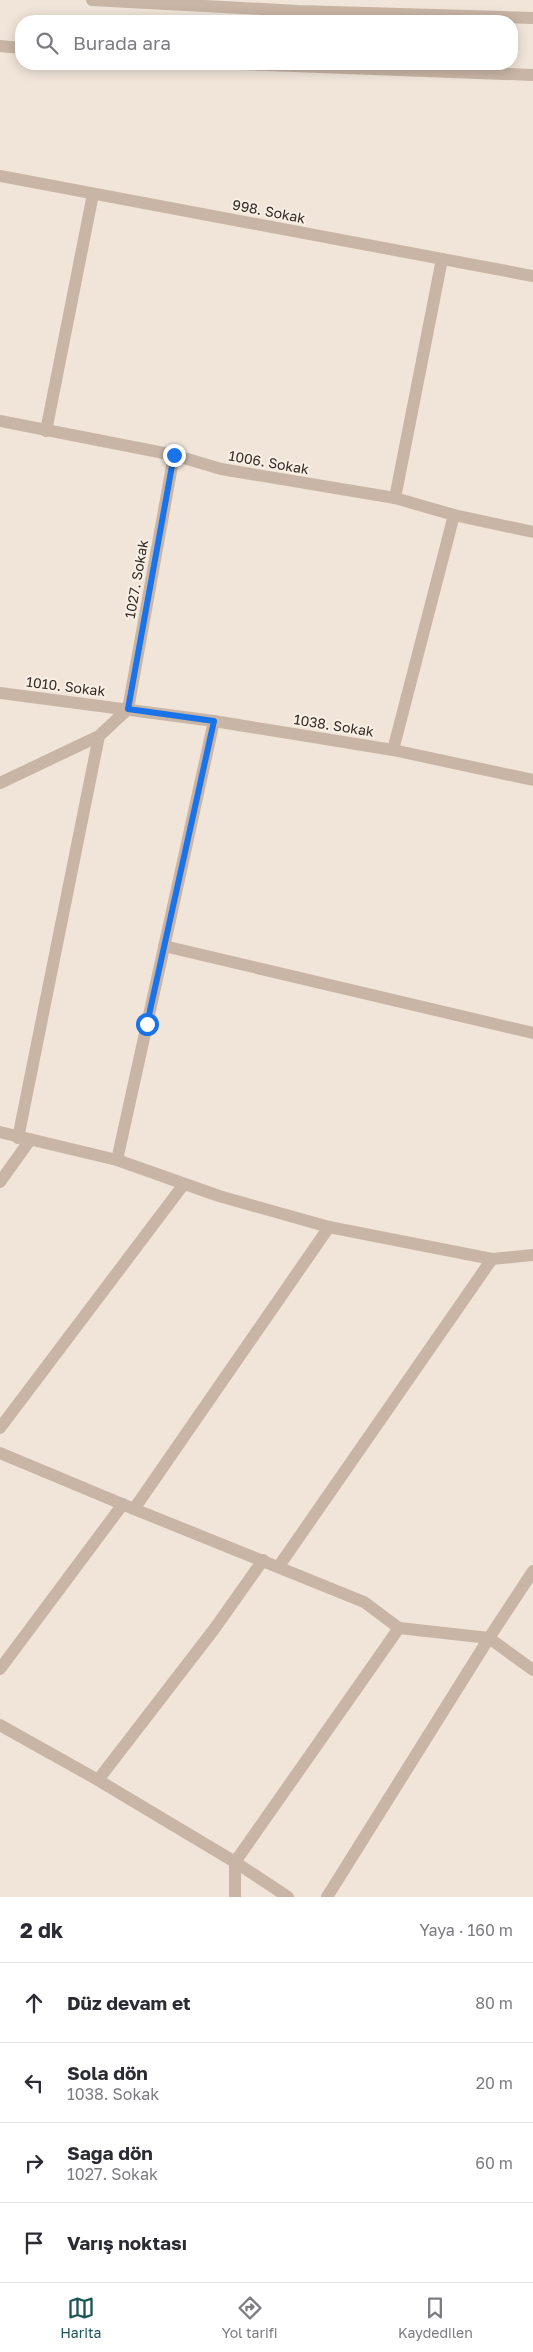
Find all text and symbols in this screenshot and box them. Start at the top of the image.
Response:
search box [15,15,518,70]
icon: search [33,29,61,57]
text: Burada ara [73,31,171,54]
street label: 998. Sokak [231,196,307,226]
route end [163,444,186,467]
street label: 1006. Sokak [228,447,311,477]
street label: 1027. Sokak [121,538,151,620]
street label: 1010. Sokak [25,673,107,699]
street label: 1038. Sokak [293,710,375,740]
route start [136,1013,159,1036]
text: 2 dk [20,1917,63,1943]
text: Yaya · 160 m [419,1920,513,1940]
icon: ahead [20,1989,48,2017]
text: Düz devam et [67,1991,191,2014]
text: 80 m [475,1993,513,2013]
text: Sola dön [67,2061,148,2084]
icon: left [20,2069,48,2097]
text: 20 m [476,2073,513,2093]
text: 1038. Sokak [67,2084,159,2104]
text: Sağa dön [67,2141,153,2164]
icon: right [20,2149,48,2177]
text: 60 m [475,2153,513,2173]
text: 1027. Sokak [67,2164,158,2184]
icon: arrive [20,2229,48,2257]
text: Varış noktası [67,2231,187,2254]
tab: Harita [60,2294,101,2341]
tab: Yol tarifi [222,2294,278,2341]
tab: Kaydedilen [398,2294,473,2341]

